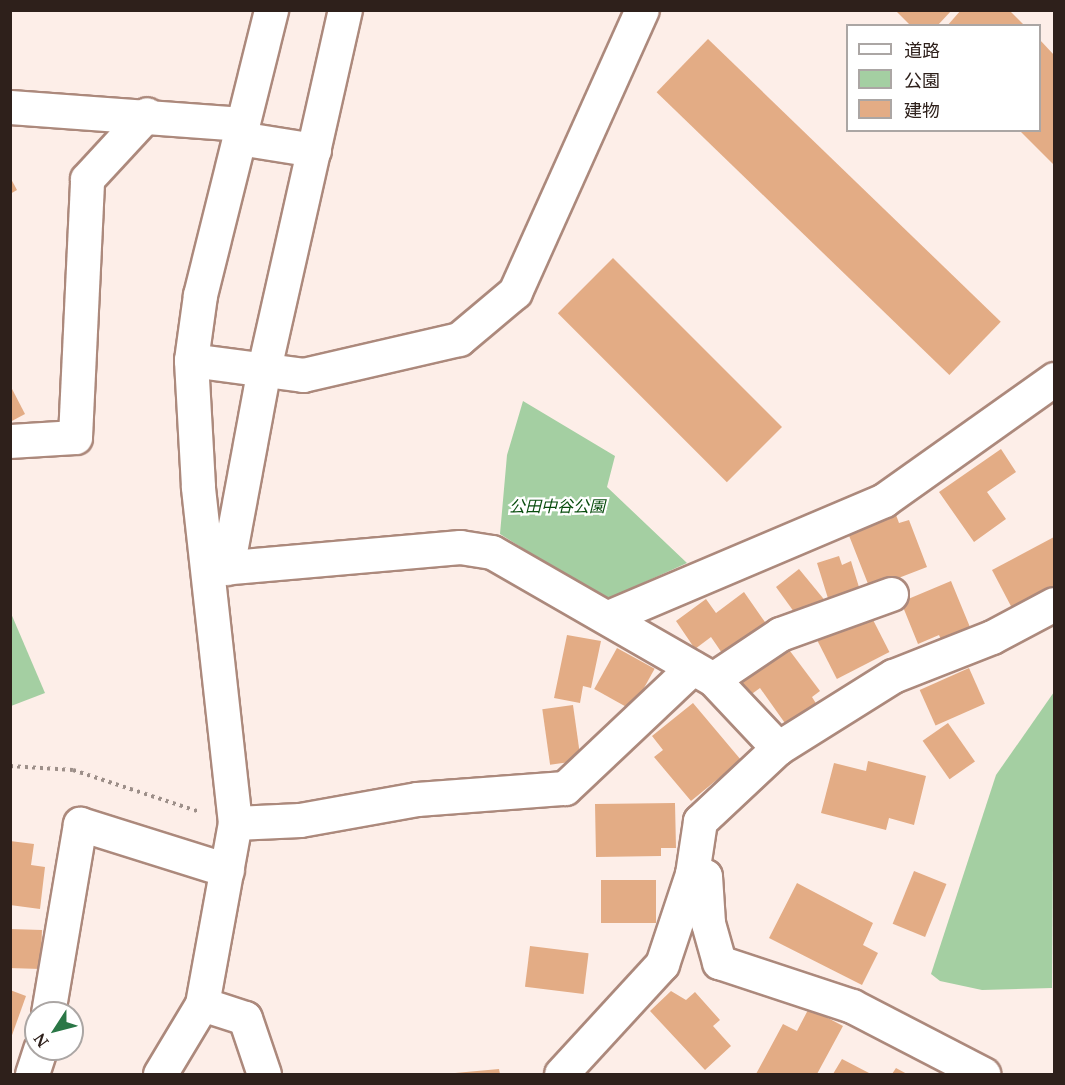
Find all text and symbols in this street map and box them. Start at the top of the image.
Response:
legend [846,24,1041,132]
text: 道路 [904,38,940,62]
text: 公園 [904,68,940,92]
text: 建物 [904,98,940,122]
park label: 公田中谷公園 [509,496,605,516]
north arrow [24,1001,84,1061]
text: N [28,1029,54,1052]

